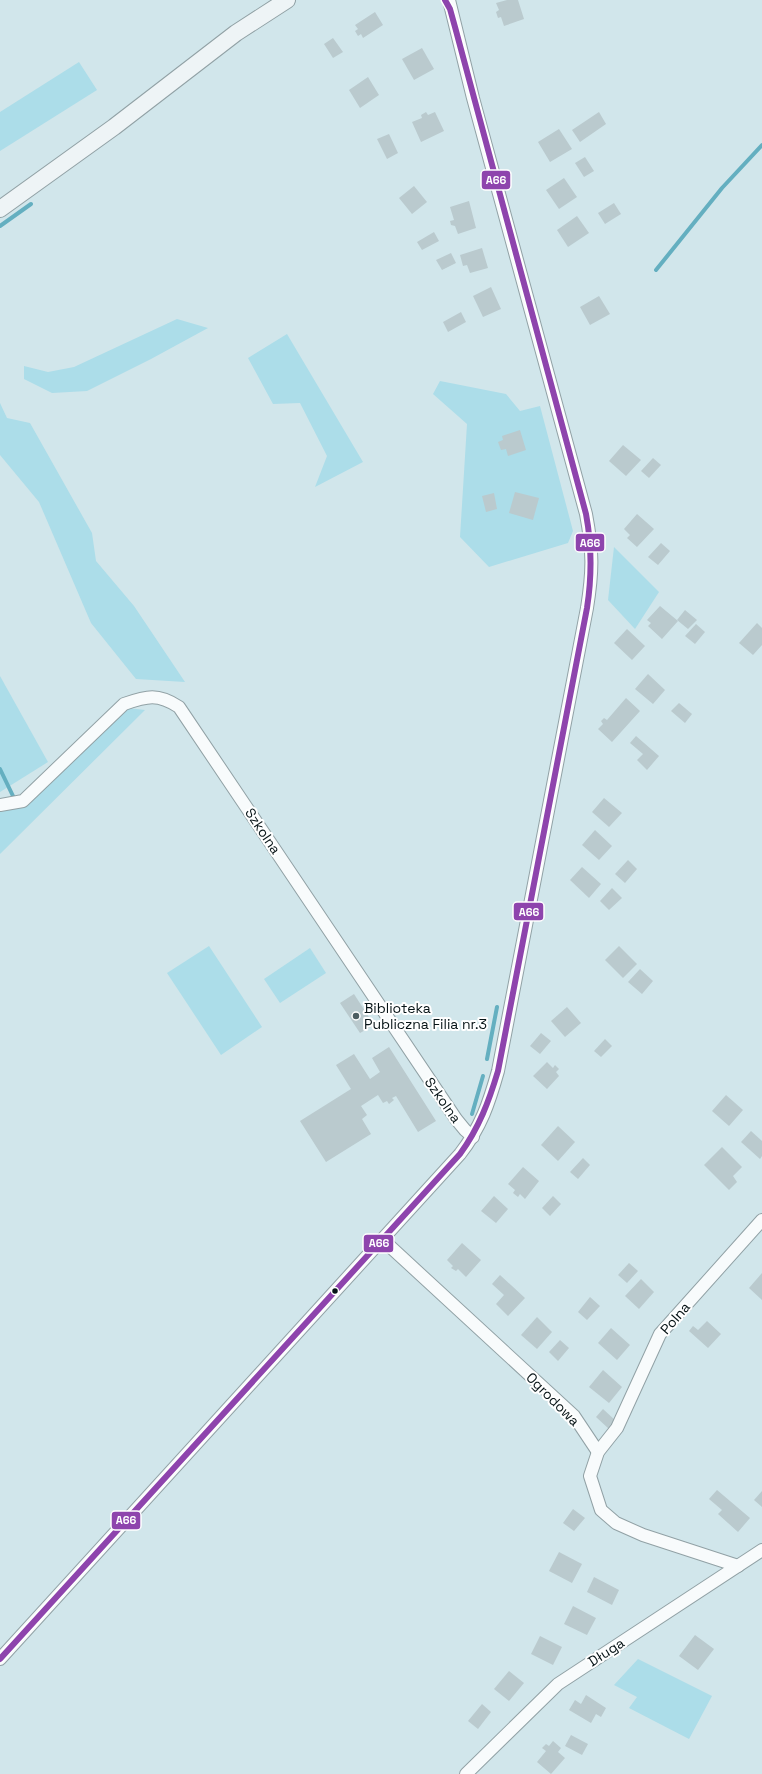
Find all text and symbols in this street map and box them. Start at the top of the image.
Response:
line badge: A66 [481,170,511,190]
text: A66 [486,173,506,187]
line badge: A66 [575,533,605,552]
text: A66 [580,536,600,550]
street label: Szkolna [241,805,285,857]
line badge: A66 [513,902,544,921]
text: A66 [519,905,539,919]
place label: Biblioteka Publiczna Filia nr.3 [364,999,487,1033]
marker: Biblioteka Publiczna Filia nr.3 [351,1011,361,1021]
street label: Szkolna [421,1074,465,1126]
line badge: A66 [363,1234,394,1253]
text: A66 [369,1236,389,1250]
unlabelled marker [330,1286,340,1296]
street label: Polna [656,1298,694,1338]
street label: Ogrodowa [522,1368,584,1430]
line badge: A66 [111,1511,141,1530]
text: A66 [116,1513,136,1527]
street label: Długa [584,1634,628,1670]

